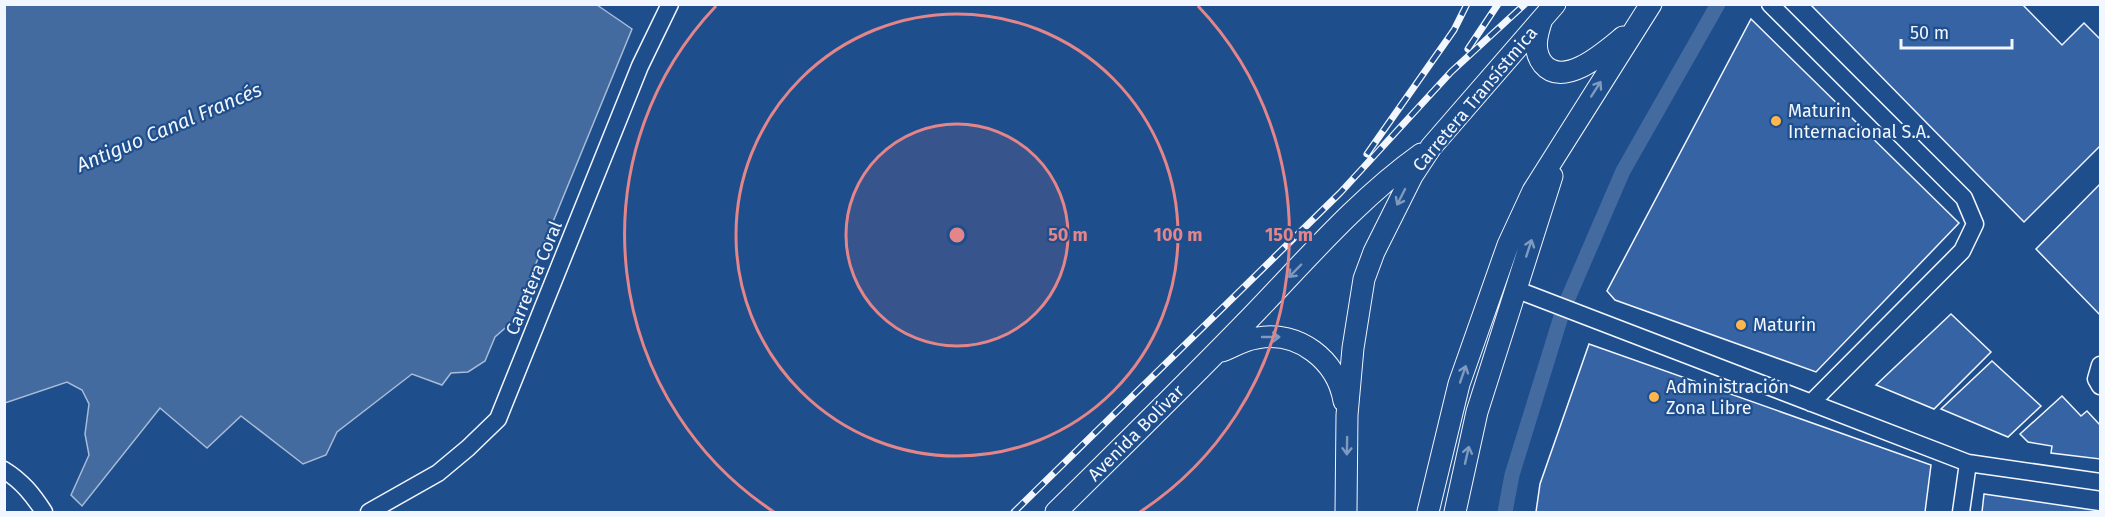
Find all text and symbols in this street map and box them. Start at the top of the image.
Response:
scale bar [1901,12,2012,50]
street label: Carretera Transístmica [1408,22,1542,176]
text: 50 m [1910,22,1949,44]
water label: Antiguo Canal Francés [72,77,265,177]
one-way arrow [1591,81,1603,98]
place label: Maturin Internacional S.A. [1788,100,1931,143]
marker: Maturin Internacional S.A. [1769,114,1783,128]
one-way arrow [1395,188,1407,205]
street label: Carretera Coral [501,218,567,338]
text: 50 m [1048,224,1088,246]
text: 100 m [1154,224,1202,246]
text: 150 m [1265,224,1313,246]
centre of rings [947,225,967,245]
one-way arrow [1524,239,1535,258]
one-way arrow [1288,263,1303,278]
place label: Maturin [1753,314,1816,336]
marker: Maturin [1734,318,1748,332]
one-way arrow [1261,331,1281,343]
one-way arrow [1458,365,1469,384]
place label: Administración Zona Libre [1666,376,1789,419]
street label: Avenida Bolívar [1083,380,1189,486]
marker: Administración Zona Libre [1647,390,1661,404]
one-way arrow [1341,435,1353,455]
one-way arrow [1462,446,1474,465]

